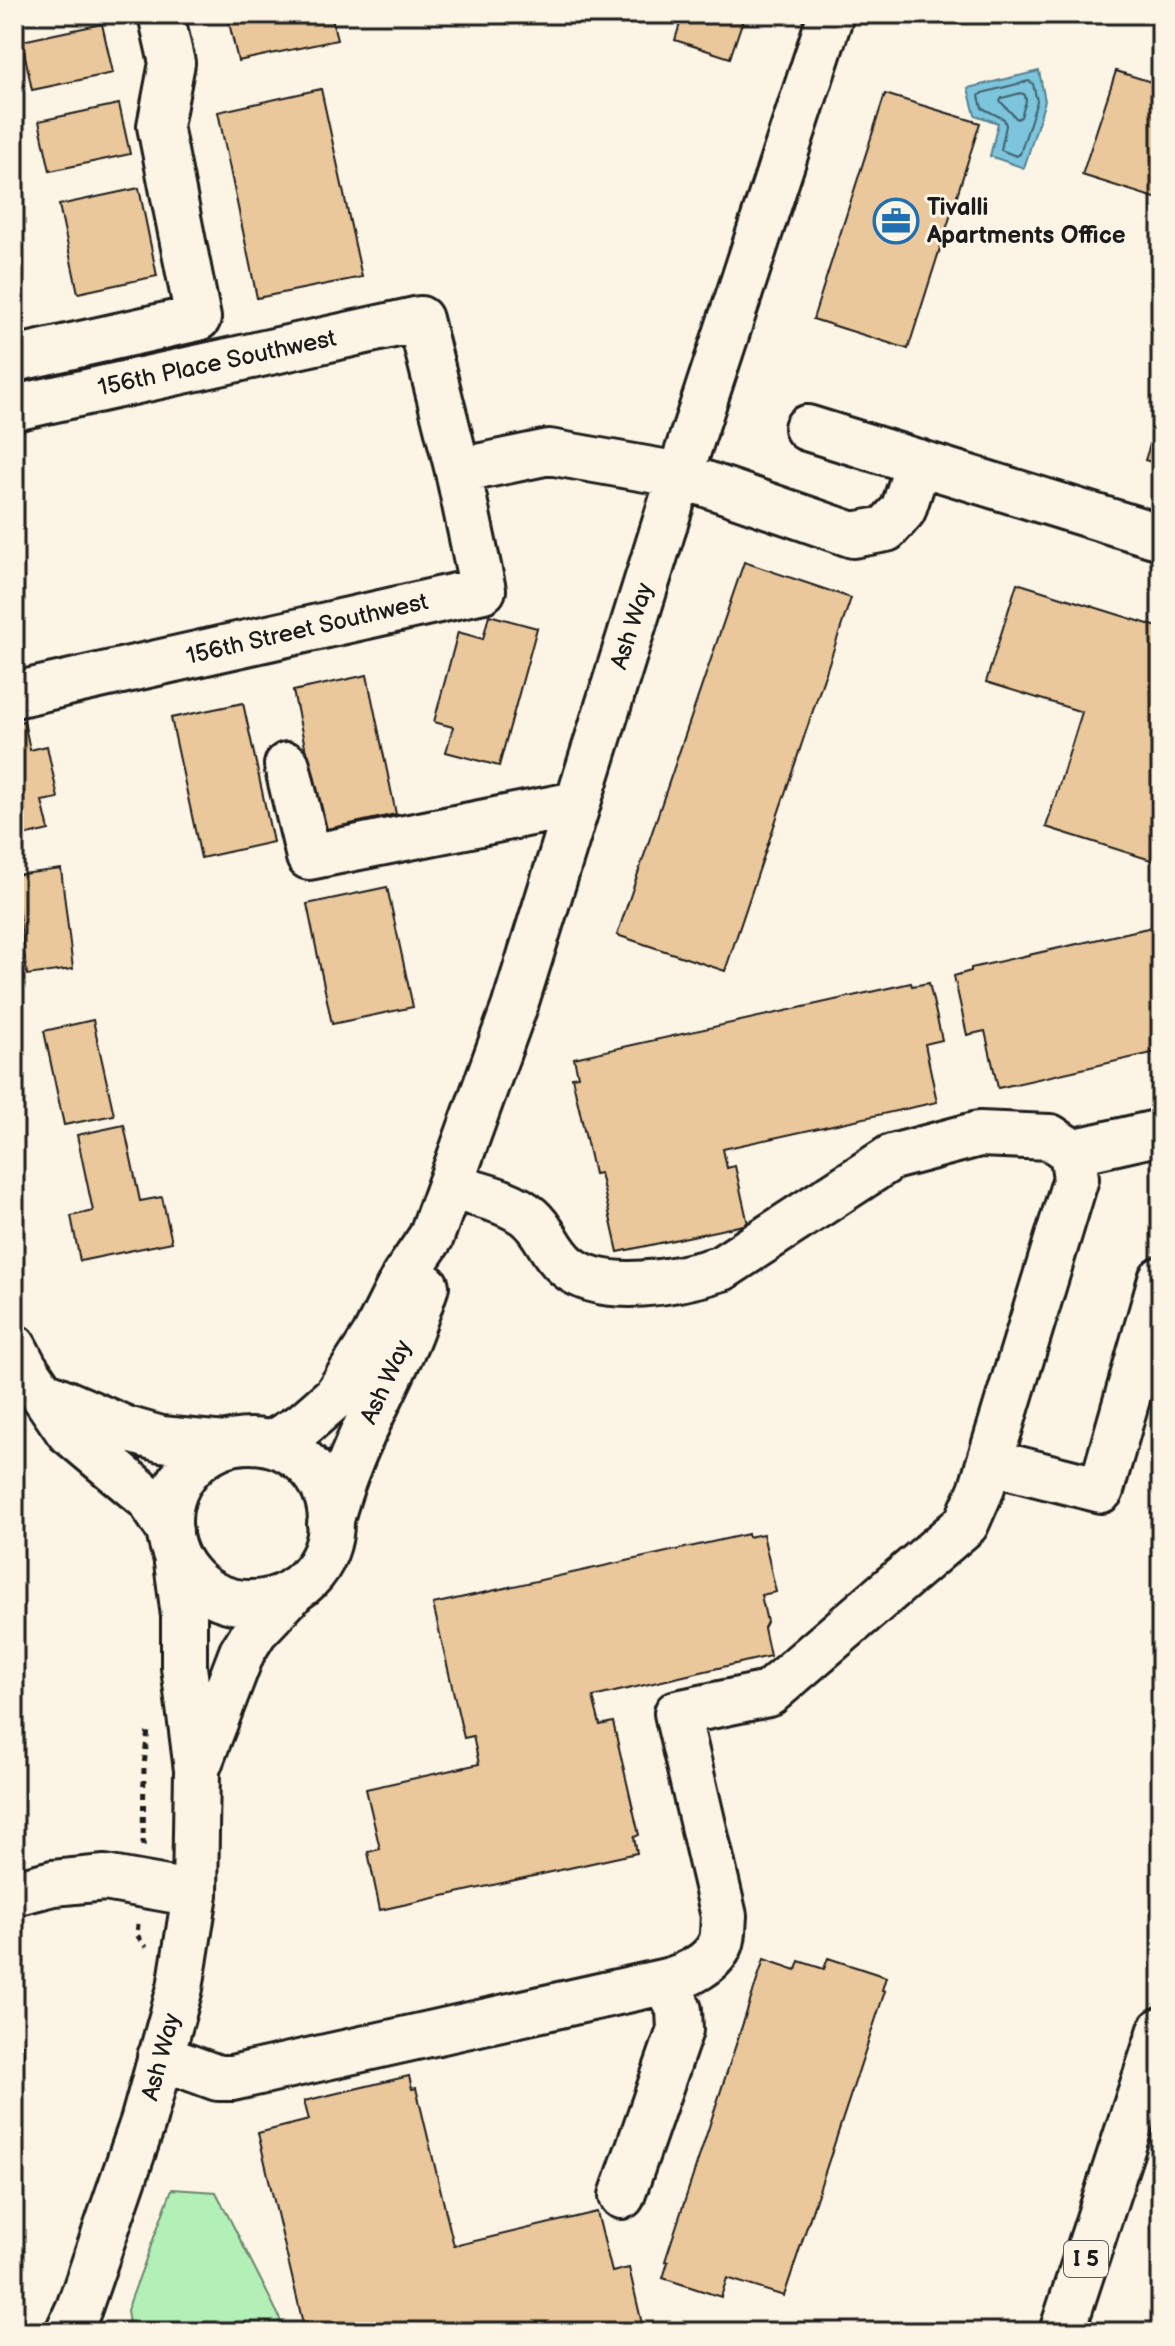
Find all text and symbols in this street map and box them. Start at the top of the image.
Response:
place label: Tivalli Apartments Office [926,193,1126,250]
office icon: Tivalli Apartments Office [872,197,920,245]
street label: 156th Place Southwest [95,323,339,402]
street label: Ash Way [604,579,660,673]
street label: 156th Street Southwest [183,587,431,671]
street label: Ash Way [354,1335,418,1429]
street label: Ash Way [135,2010,187,2104]
road number: I 5 [1064,2241,1108,2277]

